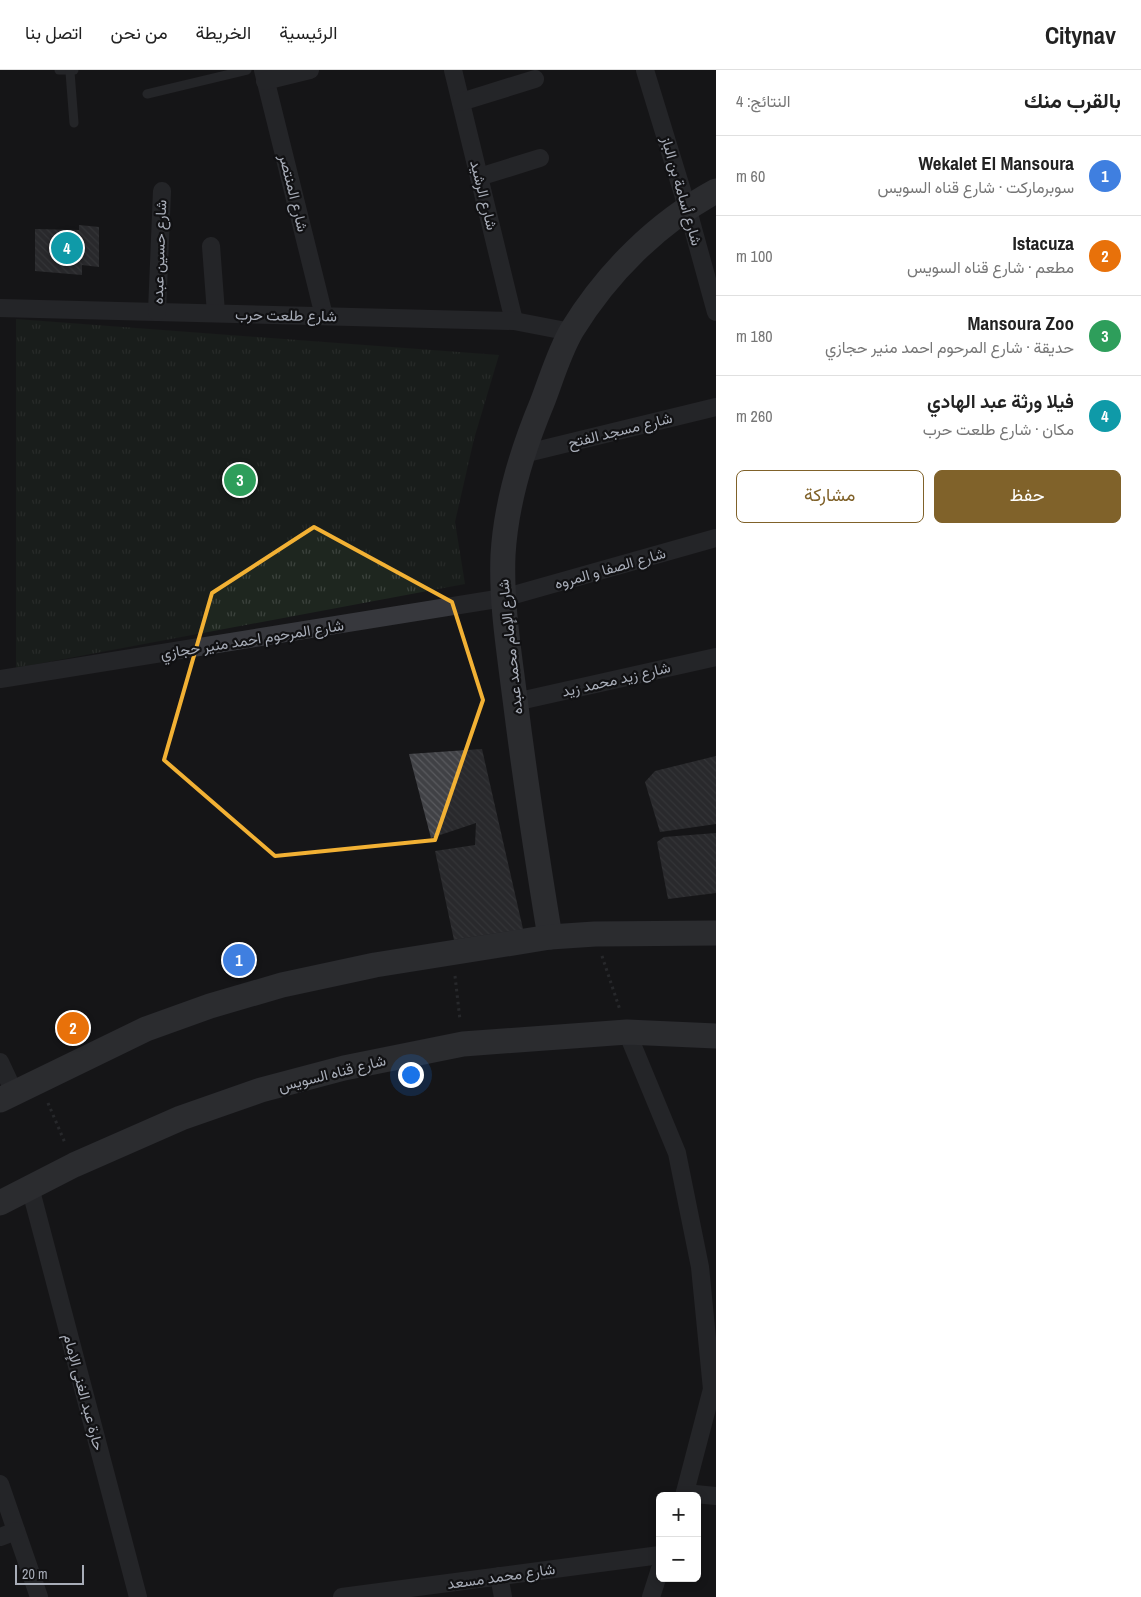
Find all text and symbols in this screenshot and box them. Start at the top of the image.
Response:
text: Citynav [1045,19,1116,51]
text: اتصل بنا [25,20,82,45]
text: من نحن [110,20,168,45]
text: الخريطة [196,20,251,45]
text: الرئيسية [279,20,337,45]
text: بالقرب منك [1024,86,1121,115]
text: النتائج: 4 [736,90,791,112]
street label: شارع أسامة بن الباز [655,133,708,249]
text: Wekalet El Mansoura [918,150,1074,176]
street label: شارع المنتصر [273,151,314,234]
street label: شارع الرشيد [464,158,503,233]
text: 60 m [736,165,765,187]
text: 1 [1101,165,1109,187]
text: سوبرماركت · شارع قناه السويس [877,176,1074,198]
street label: شارع حسين عبده [147,199,172,305]
pin: 4 [51,229,83,267]
text: Istacuza [1013,230,1074,256]
text: 100 m [736,245,772,267]
text: 2 [1101,245,1109,267]
text: مطعم · شارع قناه السويس [907,256,1074,278]
street label: شارع طلعت حرب [235,304,337,327]
text: Mansoura Zoo [968,310,1074,336]
text: 180 m [736,325,772,347]
text: 3 [1101,325,1109,347]
text: حديقة · شارع المرحوم احمد منير حجازي [825,336,1074,358]
text: فيلا ورثة عبد الهادي [927,388,1074,414]
text: 260 m [736,405,772,427]
text: 4 [1101,405,1109,427]
street label: شارع مسجد الفتح [566,407,675,454]
text: مكان · شارع طلعت حرب [923,418,1074,440]
pin: 3 [224,461,256,499]
button: مشاركة [736,470,924,523]
button: حفظ [934,470,1121,523]
street label: شارع الصفا و المروه [552,542,669,595]
street label: شارع الإمام محمد عبده [492,578,529,716]
street label: شارع المرحوم احمد منير حجازي [159,614,346,667]
street label: شارع زيد محمد زيد [560,656,673,703]
pin: 1 [223,941,255,979]
pin: 2 [57,1009,89,1047]
street label: شارع قناه السويس [276,1049,388,1097]
your location [398,1062,424,1088]
street label: حارة عبد الغنى الإمام [58,1331,110,1453]
map controls [656,1492,701,1582]
button: + [656,1492,701,1537]
button: − [656,1537,701,1582]
street label: شارع محمد مسعد [446,1558,557,1595]
scale bar [15,1562,84,1585]
text: 20 m [22,1565,48,1583]

